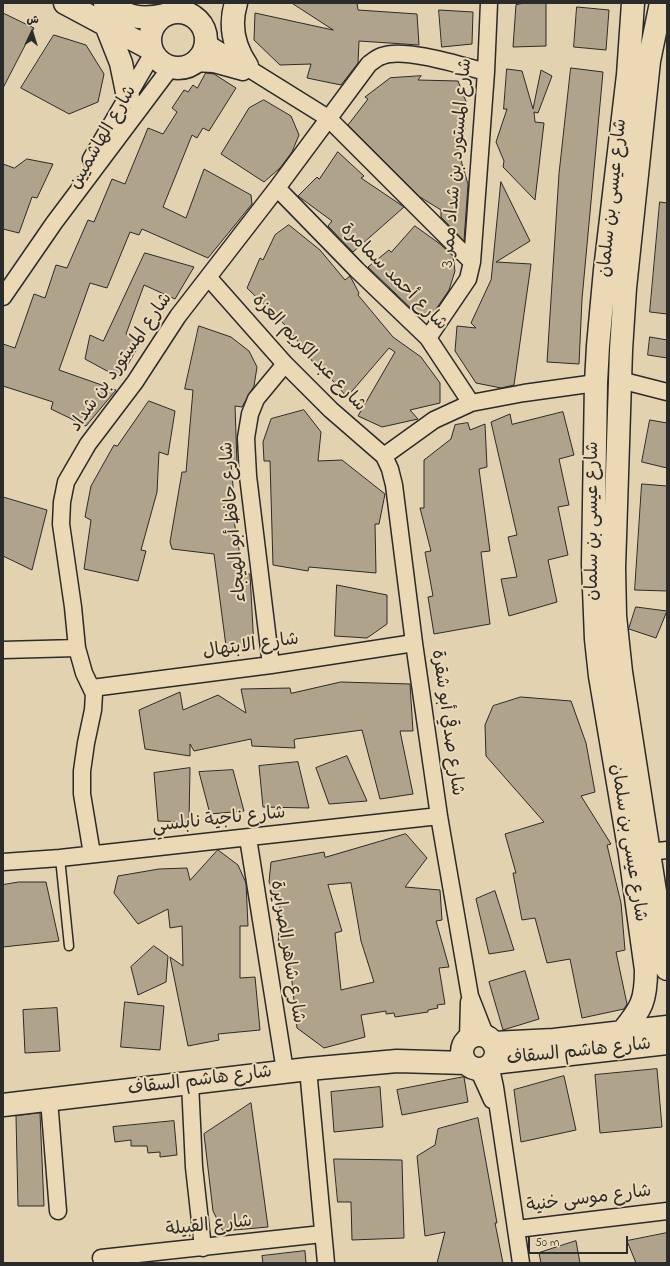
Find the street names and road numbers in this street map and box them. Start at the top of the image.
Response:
street label: شارع المستورد بن شداد ممر 3 [438,57,478,269]
street label: شارع الهاشميين [66,82,142,194]
street label: شارع عيسى بن سلمان [595,118,633,278]
street label: شارع أحمد سمامرة [335,220,451,336]
street label: شارع المستورد بن شداد [66,289,178,437]
street label: شارع عبد الكريم العزة [246,291,370,417]
street label: شارع حافظ أبو الهيجاء [217,441,253,603]
street label: شارع عيسى بن سلمان [583,441,605,601]
street label: شارع الابتهال [202,630,300,664]
street label: شارع صدقي أبو شقرة [425,649,467,797]
street label: شارع عيسى بن سلمان [604,763,650,923]
street label: شارع ناجية نابلسي [151,803,287,839]
street label: شارع شاهر الصرايرة [264,879,308,1025]
street label: شارع هاشم السقاف [506,1035,652,1071]
street label: شارع هاشم السقاف [127,1062,273,1102]
street label: شارع موسى خنية [525,1182,653,1218]
street label: شارع القبيلة [165,1212,253,1242]

